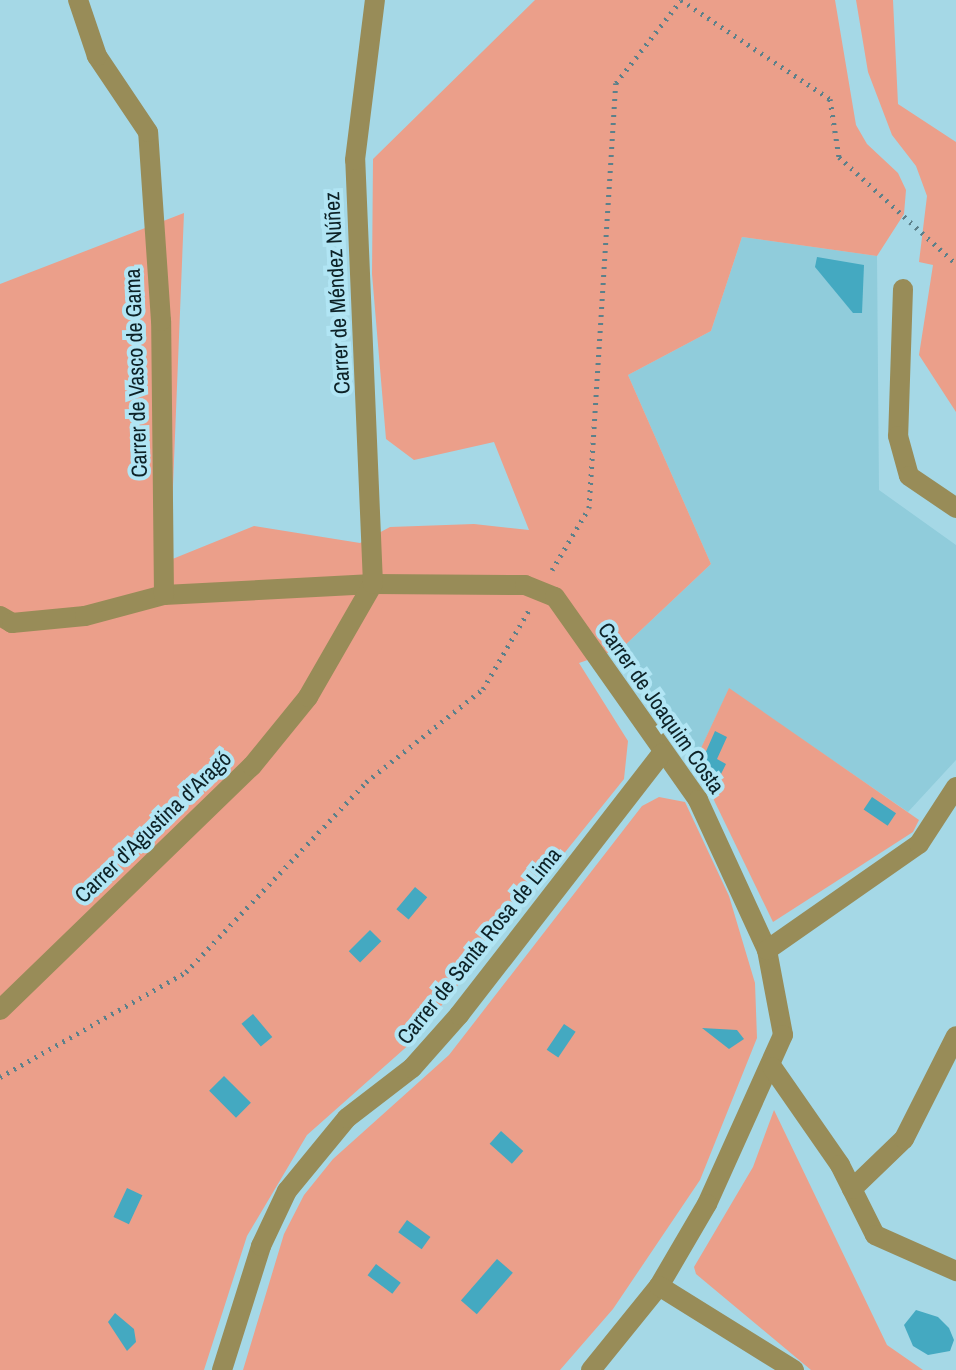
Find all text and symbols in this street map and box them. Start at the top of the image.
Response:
street label: Carrer de Méndez Núñez [319,191,355,395]
street label: Carrer de Vasco de Gama [119,268,153,478]
street label: Carrer de Joaquim Costa [592,617,730,799]
street label: Carrer d'Agustina d'Aragó [69,745,237,909]
street label: Carrer de Santa Rosa de Lima [391,842,567,1050]

